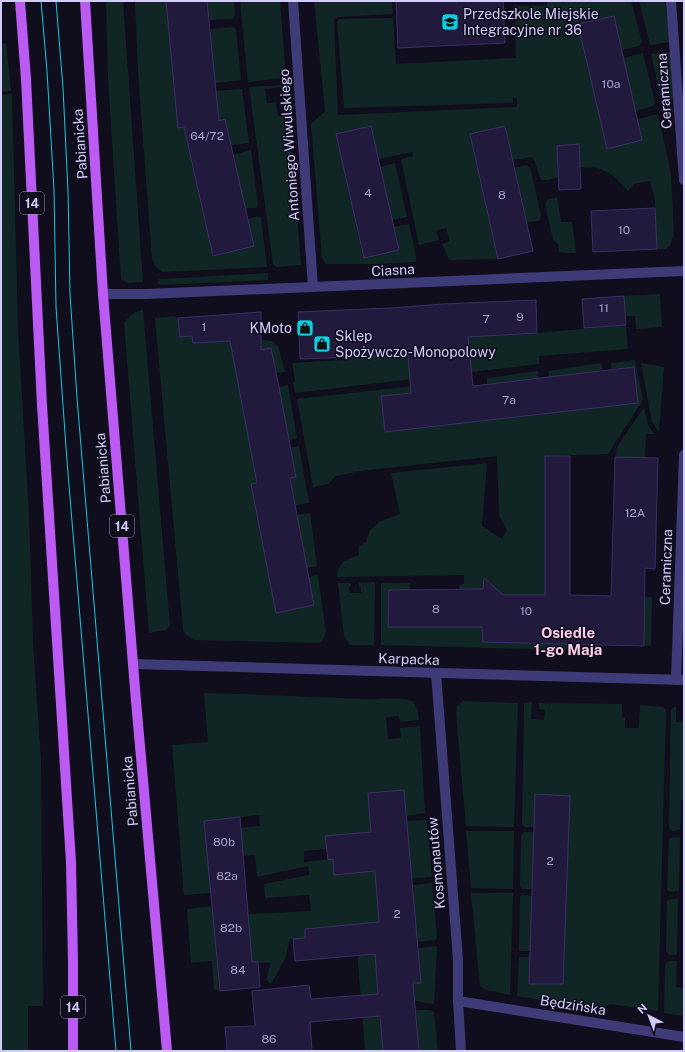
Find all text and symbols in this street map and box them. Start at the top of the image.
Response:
place label: Przedszkole Miejskie Integracyjne nr 36 [463,6,599,38]
school or university icon: Przedszkole Miejskie Integracyjne nr 36 [440,12,460,32]
street label: Ceramiczna [653,53,675,129]
street label: Antoniego Wiwulskiego [276,68,302,222]
house number: 10a [602,77,620,91]
street label: Pabianicka [70,108,90,180]
house number: 64/72 [190,129,224,143]
house number: 4 [364,186,372,200]
house number: 8 [498,188,506,202]
road number: 14 [20,192,44,214]
house number: 10 [618,223,630,237]
street label: Ciasna [371,261,415,279]
house number: 11 [599,301,609,315]
house number: 9 [516,310,524,324]
house number: 7 [482,312,490,326]
shop icon: KMoto [295,318,315,338]
house number: 1 [202,320,206,334]
place label: KMoto [249,320,292,336]
place label: Sklep Spożywczo-Monopolowy [335,328,496,360]
shop icon: Sklep Spożywczo-Monopolowy [312,334,332,354]
house number: 7a [502,393,516,407]
street label: Pabianicka [92,432,114,504]
house number: 12A [625,506,646,520]
road number: 14 [110,515,134,537]
street label: Ceramiczna [657,529,675,605]
house number: 8 [432,602,440,616]
house number: 10 [520,604,532,618]
district label: Osiedle 1-go Maja [534,624,602,658]
street label: Karpacka [378,650,440,668]
street label: Pabianicka [119,755,141,827]
street label: Kosmonautów [424,816,448,910]
house number: 80b [213,835,235,849]
house number: 2 [546,854,554,868]
house number: 82a [216,869,238,883]
house number: 2 [393,907,401,921]
house number: 82b [220,921,242,935]
house number: 84 [230,963,246,977]
street label: Będzińska [539,992,607,1018]
road number: 14 [61,996,85,1018]
north arrow [629,996,669,1036]
text: N [635,1001,650,1016]
house number: 86 [261,1032,277,1046]

